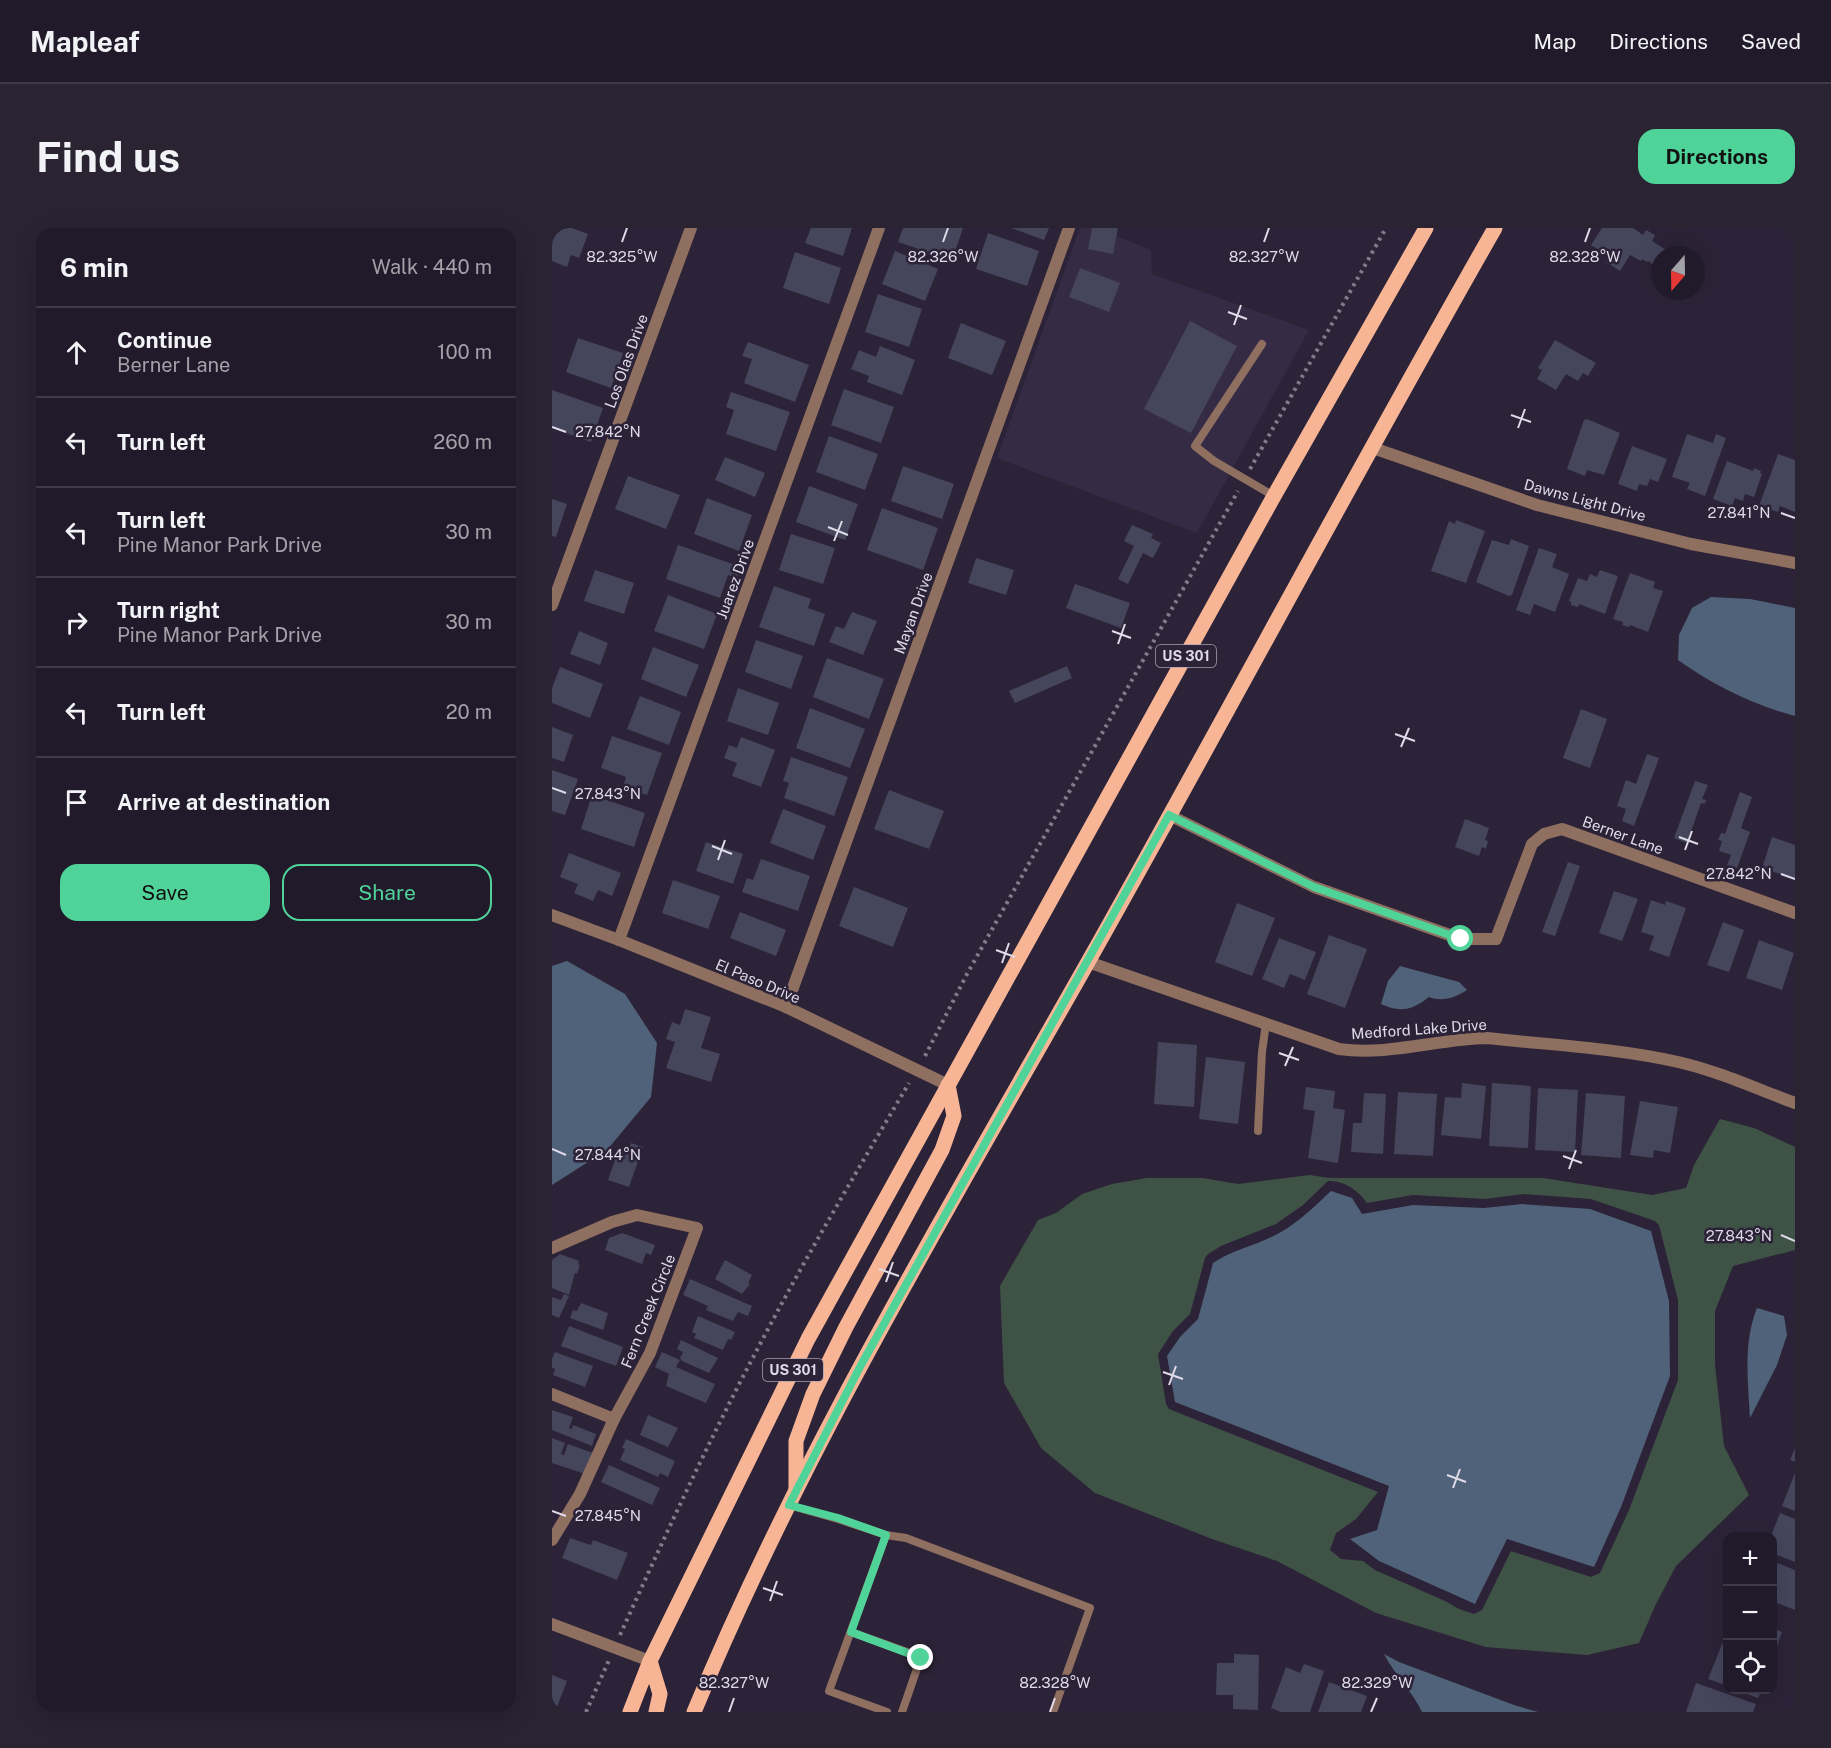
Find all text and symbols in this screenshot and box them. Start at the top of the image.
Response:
text: Mapleaf [30,25,140,58]
text: Map [1534,29,1576,54]
text: Directions [1609,29,1708,54]
text: Saved [1741,29,1801,54]
button: Directions [1638,129,1795,184]
text: Find us [36,132,180,181]
north arrow [1651,246,1705,300]
text: 82.325°W [586,248,658,265]
text: 82.326°W [907,248,979,265]
text: 82.327°W [1229,248,1299,265]
text: 82.328°W [1549,248,1621,265]
text: 6 min [60,252,129,283]
text: Walk · 440 m [372,255,492,279]
street label: Los Olas Drive [601,312,651,410]
text: Continue [117,327,212,353]
icon: ahead [60,336,93,369]
text: 100 m [437,340,492,364]
text: Berner Lane [117,353,230,377]
text: 27.842°N [575,423,641,440]
icon: left [60,426,93,459]
text: Turn left [117,429,206,455]
text: 260 m [433,430,492,454]
street label: Dawns Light Drive [1522,476,1648,524]
text: 27.841°N [1708,504,1771,521]
text: Turn left [117,507,206,533]
icon: left [60,516,93,549]
text: 30 m [445,520,492,544]
text: Pine Manor Park Drive [117,533,322,557]
street label: Juarez Drive [713,537,757,621]
street label: Mayan Drive [890,570,936,656]
text: Turn right [117,597,220,623]
icon: right [60,606,93,639]
text: 30 m [445,610,492,634]
text: Pine Manor Park Drive [117,623,322,647]
road number: US 301 [1156,645,1216,667]
icon: left [60,696,93,729]
text: Turn left [117,699,206,725]
text: 20 m [446,700,492,724]
text: 27.843°N [575,785,641,802]
icon: arrive [60,786,93,819]
text: Arrive at destination [117,789,330,815]
street label: Berner Lane [1580,812,1666,858]
button: Save [60,864,270,921]
button: Share [282,864,492,921]
text: 27.842°N [1706,865,1772,882]
route start [1447,925,1473,951]
street label: El Paso Drive [713,956,803,1006]
street label: Medford Lake Drive [1351,1016,1487,1042]
text: 27.844°N [575,1146,641,1163]
text: 27.843°N [1706,1227,1772,1244]
street label: Fern Creek Circle [617,1252,679,1370]
road number: US 301 [763,1359,823,1381]
text: 27.845°N [575,1507,641,1524]
map controls [1723,1532,1777,1694]
button: + [1723,1532,1777,1586]
button: − [1723,1586,1777,1640]
button: locate [1723,1640,1777,1694]
route end [907,1644,933,1670]
text: 82.327°W [699,1674,769,1691]
text: 82.328°W [1019,1674,1091,1691]
text: 82.329°W [1341,1674,1413,1691]

